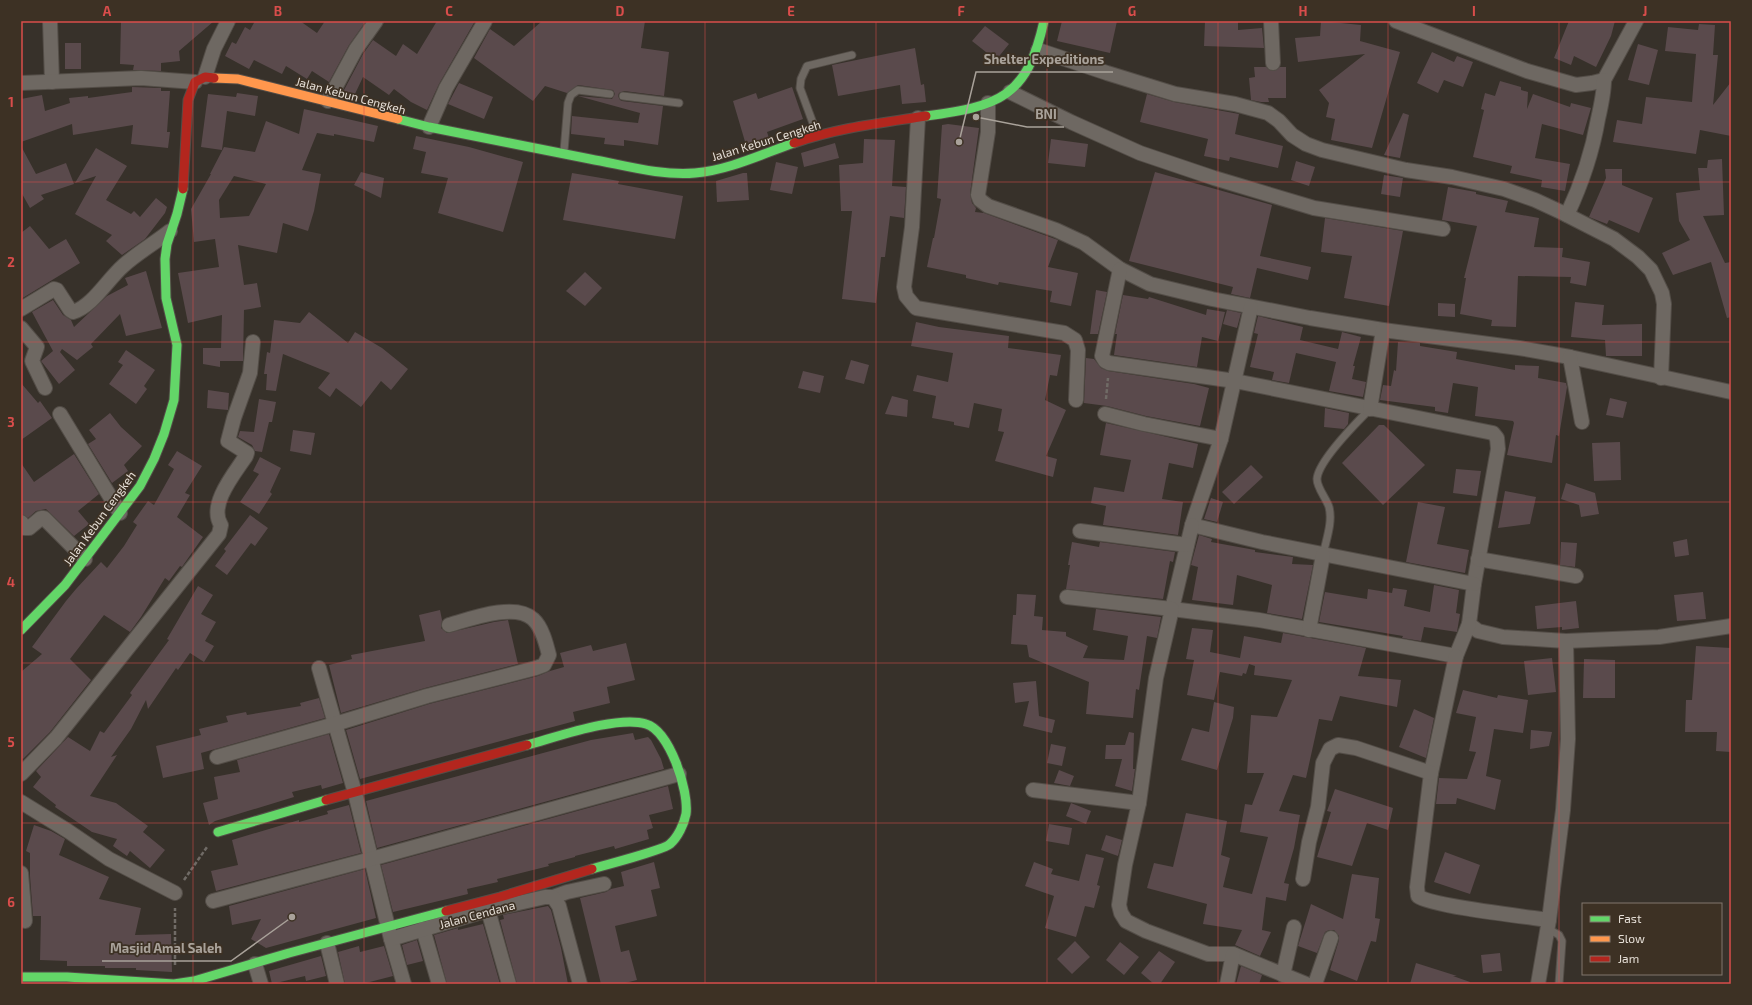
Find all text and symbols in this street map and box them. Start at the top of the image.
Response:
text: A [103,3,112,19]
text: B [274,3,282,19]
text: C [445,3,453,19]
text: D [616,3,625,19]
text: E [787,3,795,19]
text: F [957,3,965,19]
text: G [1128,3,1136,19]
text: H [1299,3,1308,19]
text: I [1472,3,1476,19]
text: J [1643,3,1647,19]
callout: Shelter Expeditions [976,47,1113,72]
text: Shelter Expeditions [984,51,1104,67]
street label: Jalan Kebun Cengkeh [294,74,408,116]
text: 1 [8,94,14,110]
callout: BNI [1027,102,1064,127]
text: BNI [1035,106,1057,122]
street label: Jalan Kebun Cengkeh [710,117,822,163]
text: 2 [7,254,15,270]
text: 3 [7,414,15,430]
street label: Jalan Kebun Cengkeh [60,468,138,568]
text: 4 [7,574,15,590]
text: 5 [7,734,15,750]
text: 6 [7,894,15,910]
street label: Jalan Cendana [438,897,516,931]
legend [1582,903,1722,975]
text: Fast [1618,911,1642,925]
text: Slow [1618,931,1645,945]
callout: Masjid Amal Saleh [102,936,231,961]
text: Masjid Amal Saleh [110,940,222,956]
text: Jam [1618,951,1639,965]

